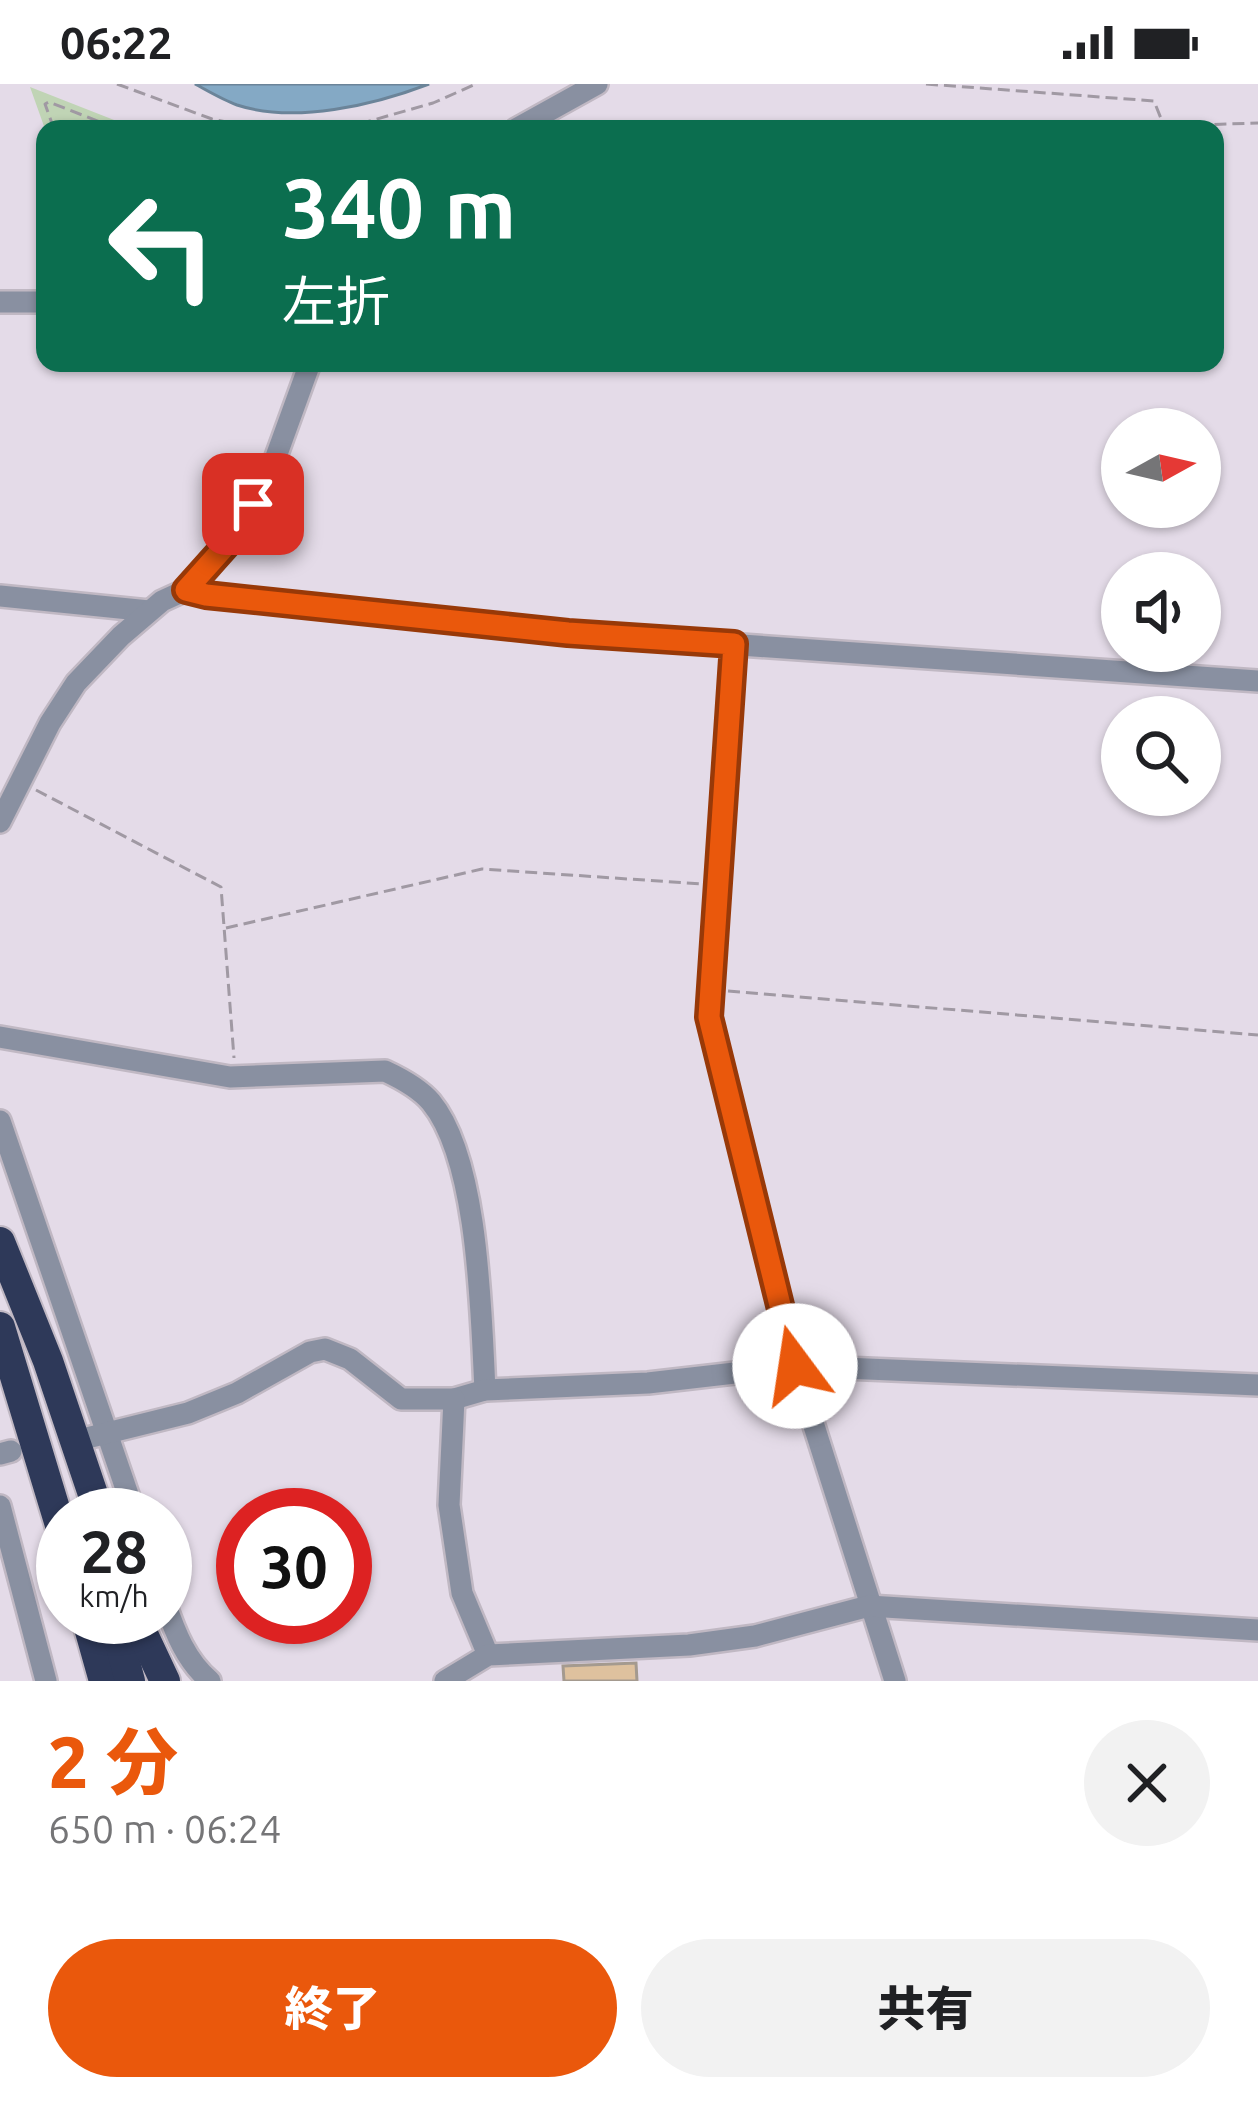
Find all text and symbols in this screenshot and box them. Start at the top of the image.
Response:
text: 06:22 [60,17,173,68]
text: 340 m [282,160,516,254]
icon: left [84,168,240,324]
text: 左折 [282,271,390,331]
north arrow [1101,408,1221,528]
map controls [1101,408,1221,816]
pin [202,453,304,555]
icon: arrive [220,471,286,537]
button: sound [1101,552,1221,672]
button: search [1101,696,1221,816]
position arrow [732,1303,858,1429]
speed limit sign: 30 [216,1488,372,1644]
text: 28 [80,1517,148,1584]
text: km/h [79,1579,149,1613]
button: close [1084,1720,1210,1846]
text: 2 分 [48,1721,178,1802]
text: 650 m · 06:24 [48,1807,282,1850]
button: 終了 [48,1939,617,2077]
button: 共有 [641,1939,1210,2077]

